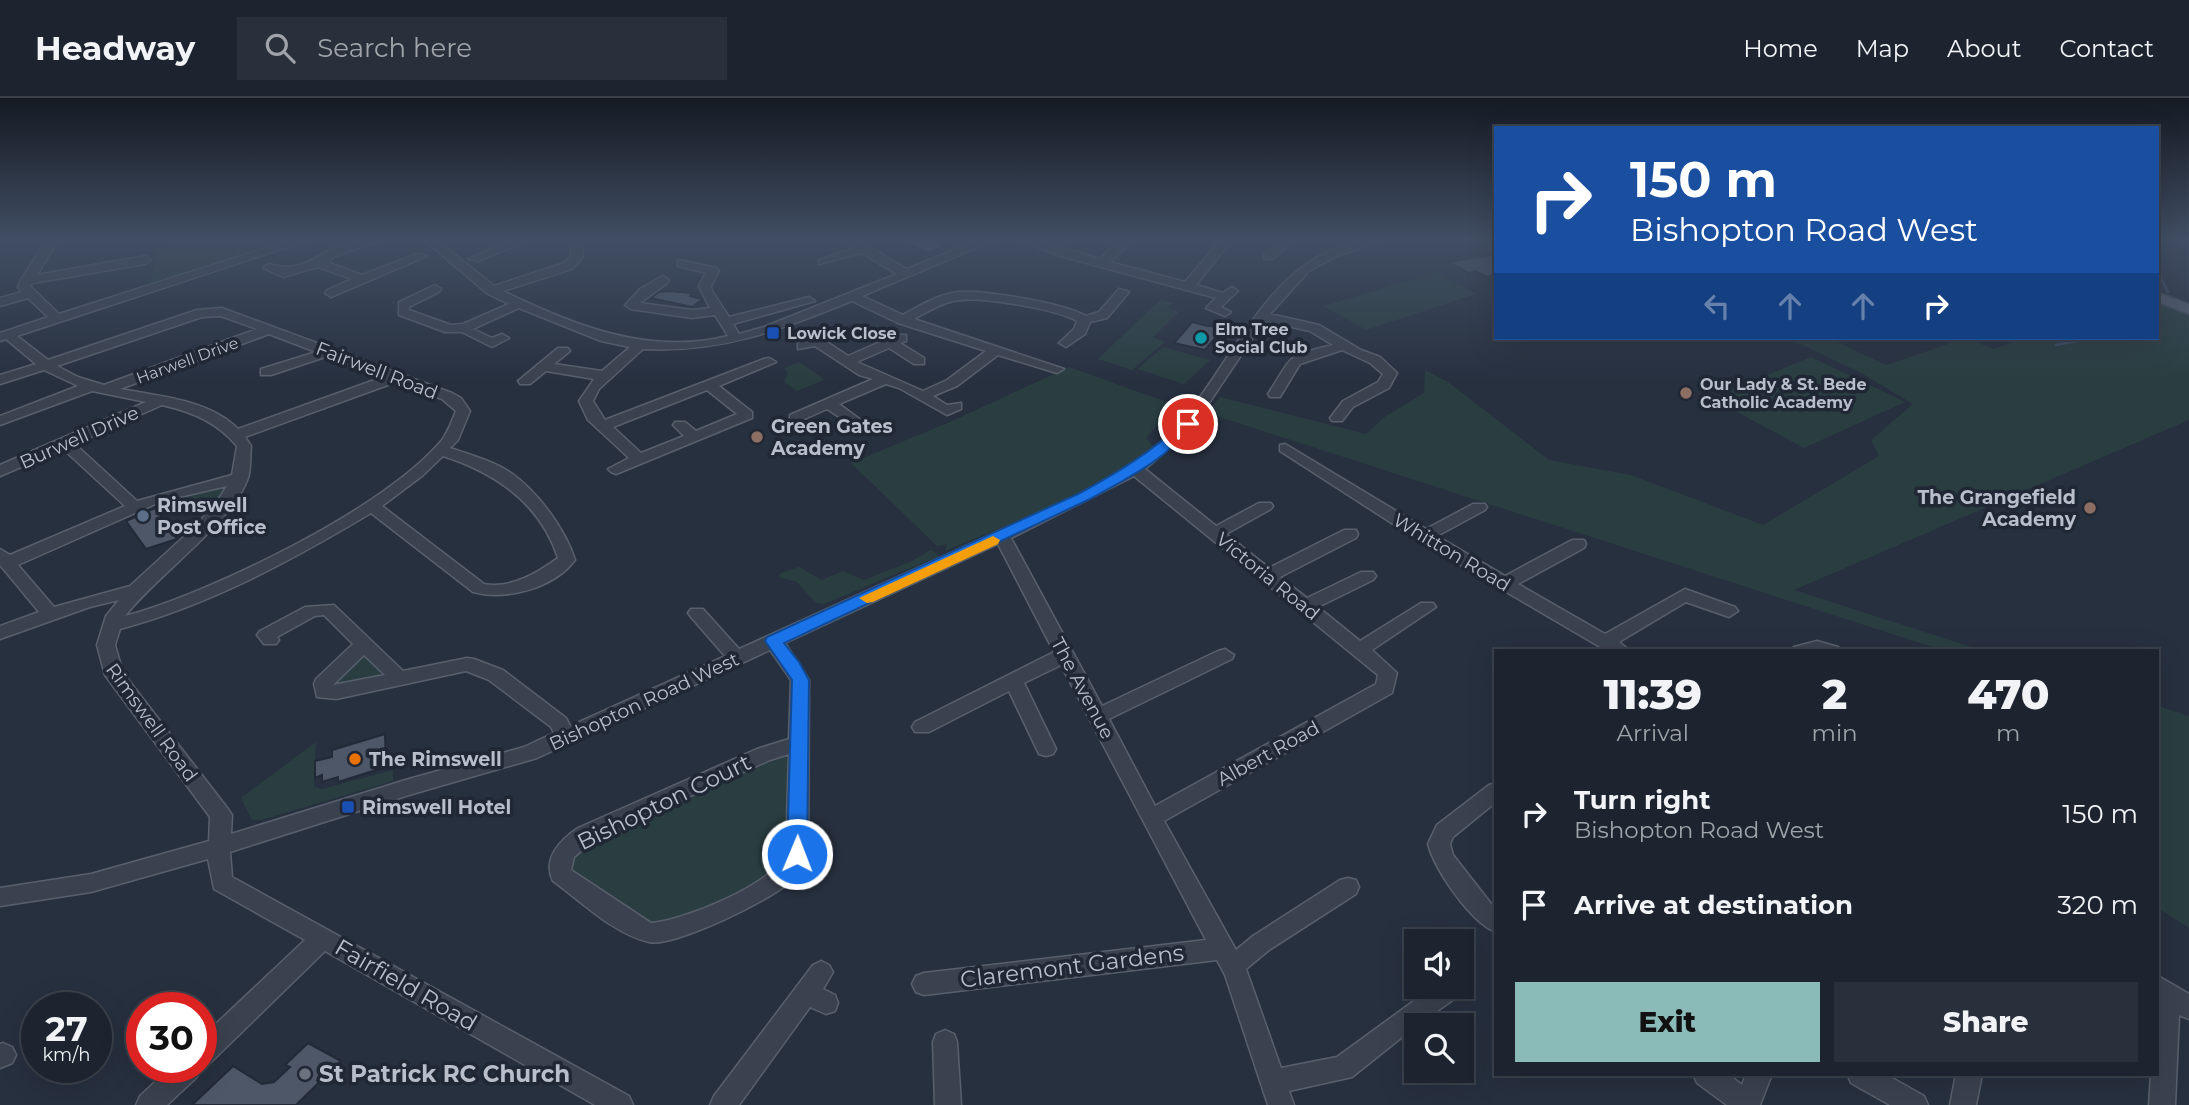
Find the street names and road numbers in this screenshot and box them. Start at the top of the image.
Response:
street label: Harwell Drive [134,333,241,388]
street label: Fairwell Road [313,337,441,404]
street label: Burwell Drive [16,401,142,474]
street label: Whitton Road [1389,508,1515,596]
street label: Victoria Road [1211,528,1324,625]
street label: The Avenue [1046,633,1119,743]
street label: Bishopton Road West [546,647,743,756]
street label: Rimswell Road [101,659,202,786]
street label: Albert Road [1213,716,1323,791]
street label: Bishopton Court [573,748,755,856]
street label: Fairfield Road [330,933,482,1037]
street label: Claremont Gardens [959,938,1185,994]

